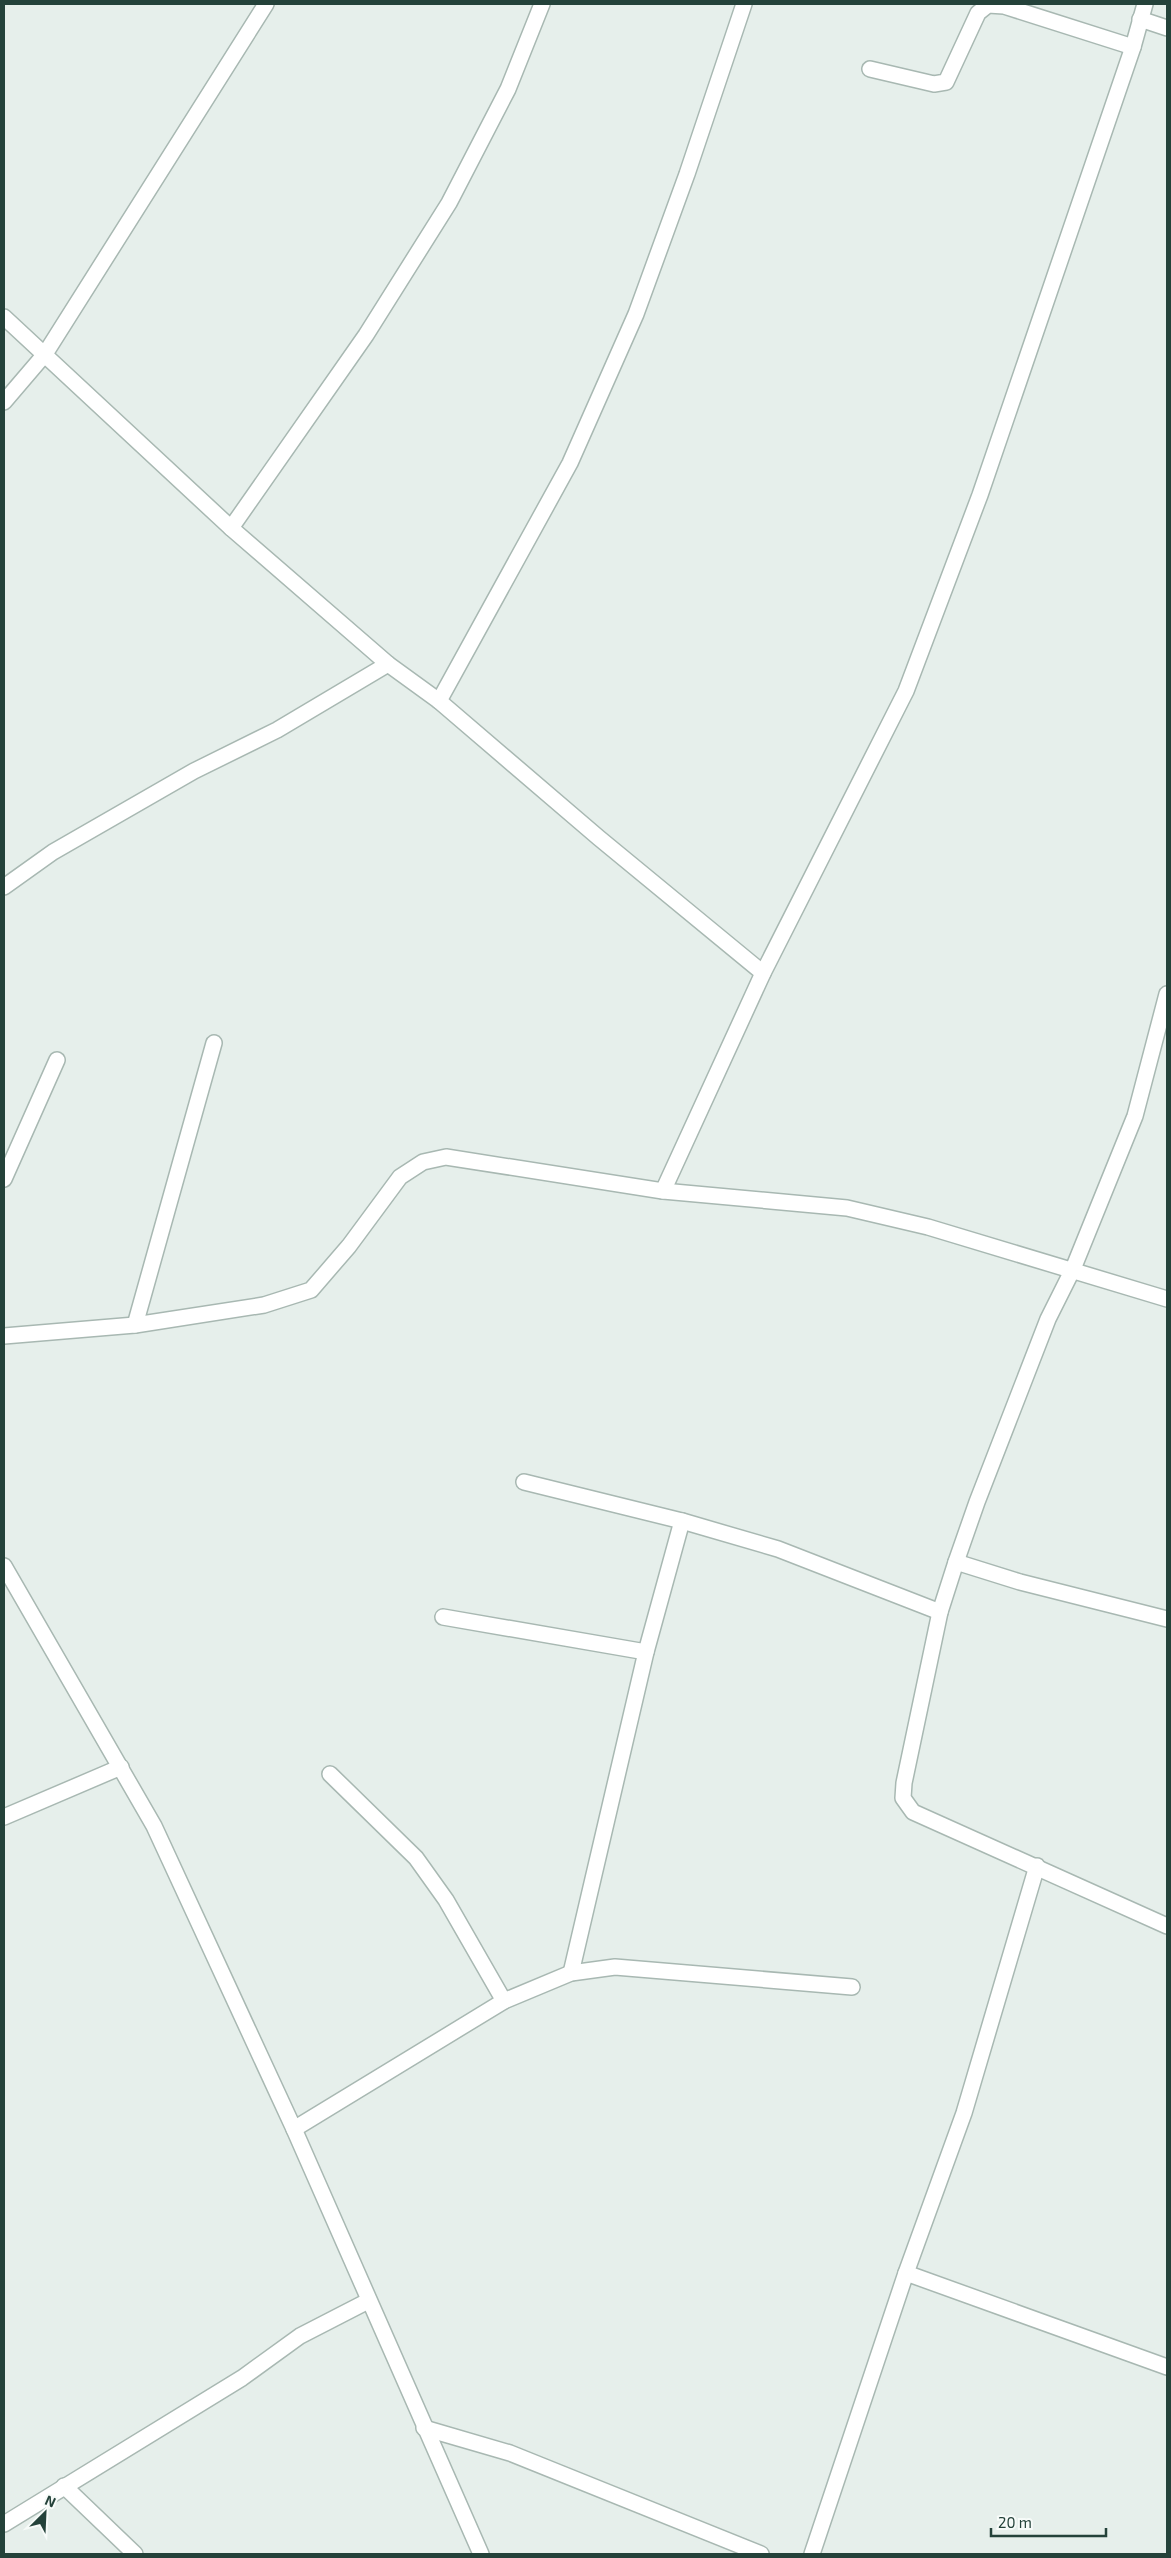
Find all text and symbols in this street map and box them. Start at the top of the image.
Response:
north arrow [20,2488,70,2538]
text: N [42,2491,59,2510]
scale bar [991,2506,1106,2538]
text: 20 m [998,2513,1032,2531]

